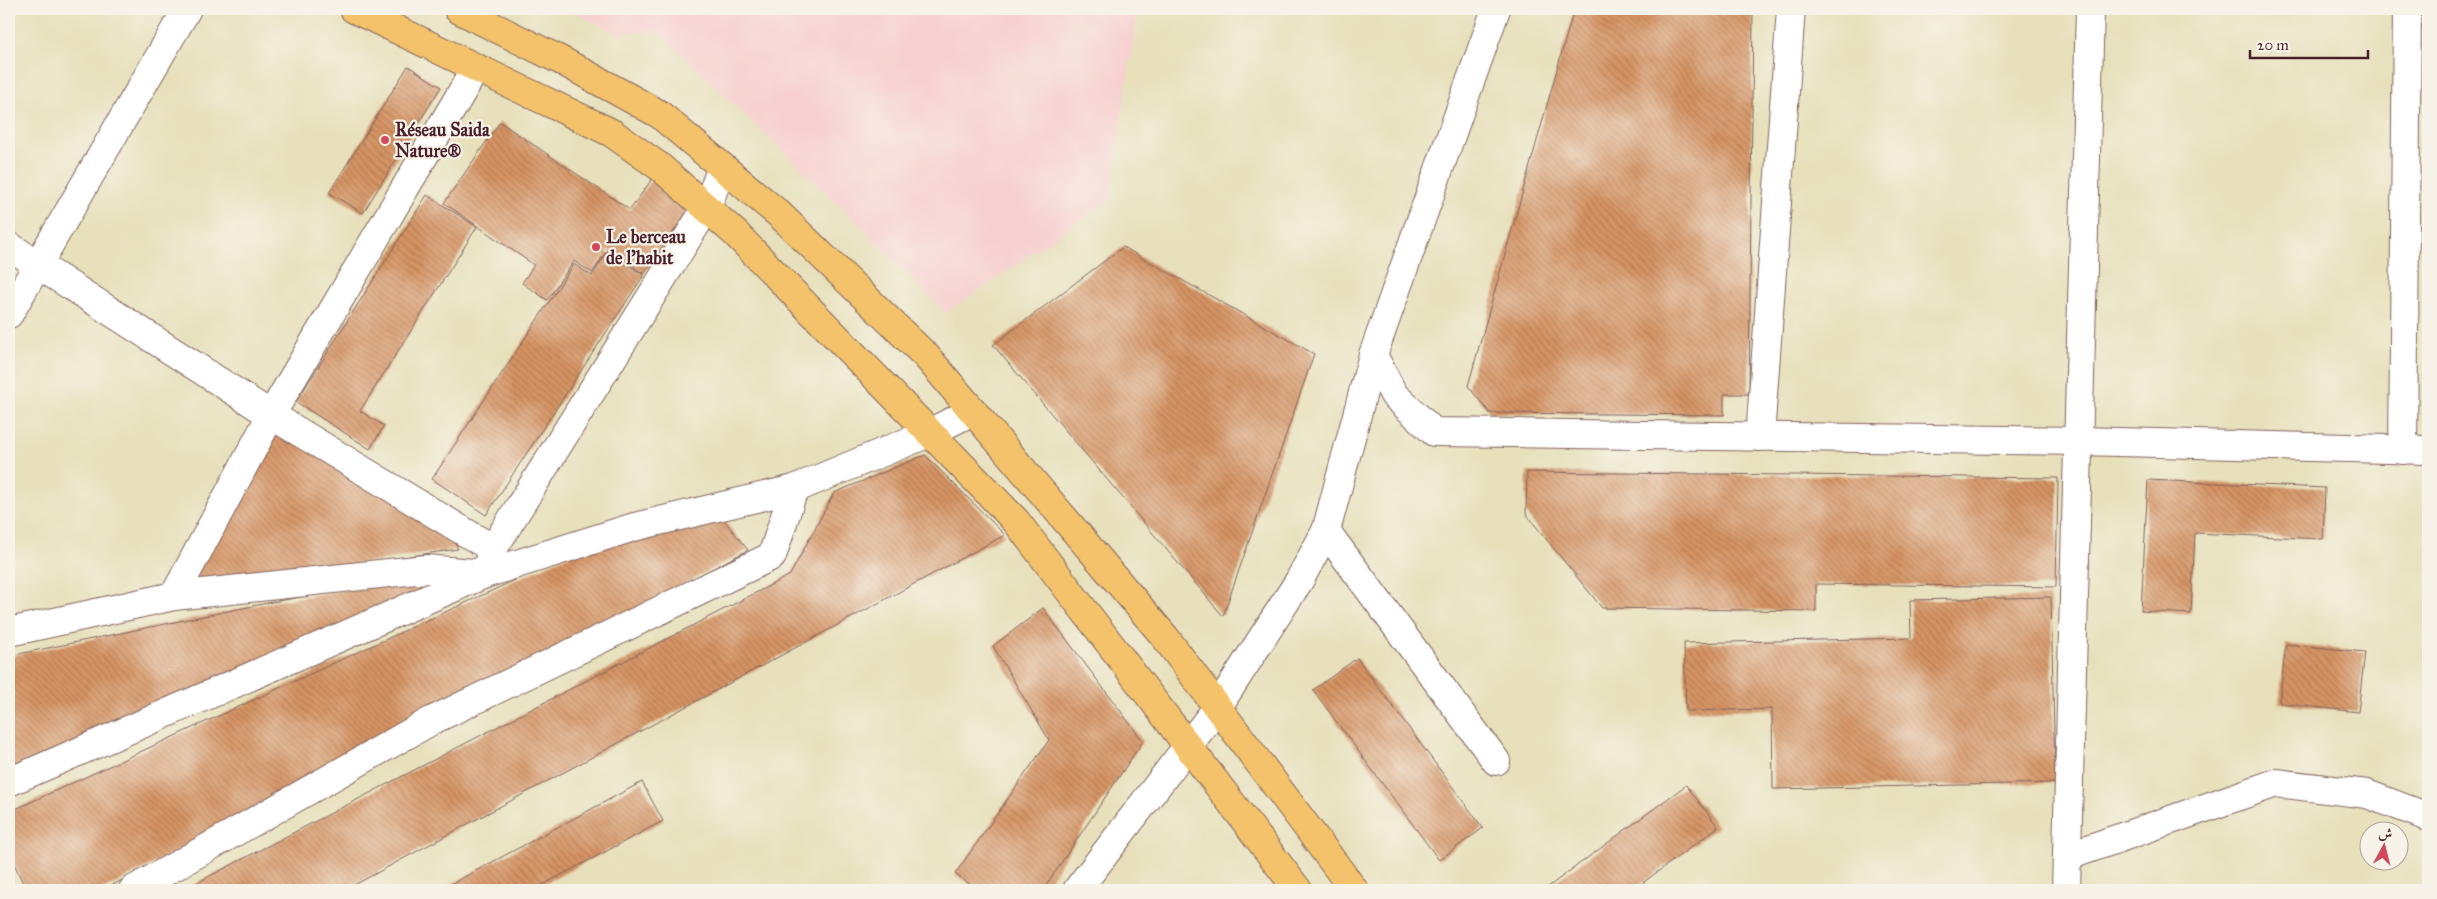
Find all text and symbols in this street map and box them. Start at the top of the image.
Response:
scale bar [2250,28,2367,60]
text: 20 m [2257,36,2289,54]
place label: Réseau Saida Nature® [395,119,490,162]
marker: Réseau Saida Nature® [379,134,391,146]
place label: Le berceau de l'habit [606,226,686,269]
marker: Le berceau de l'habit [590,241,602,253]
north arrow [2360,822,2410,872]
text: ش [2378,824,2394,843]

